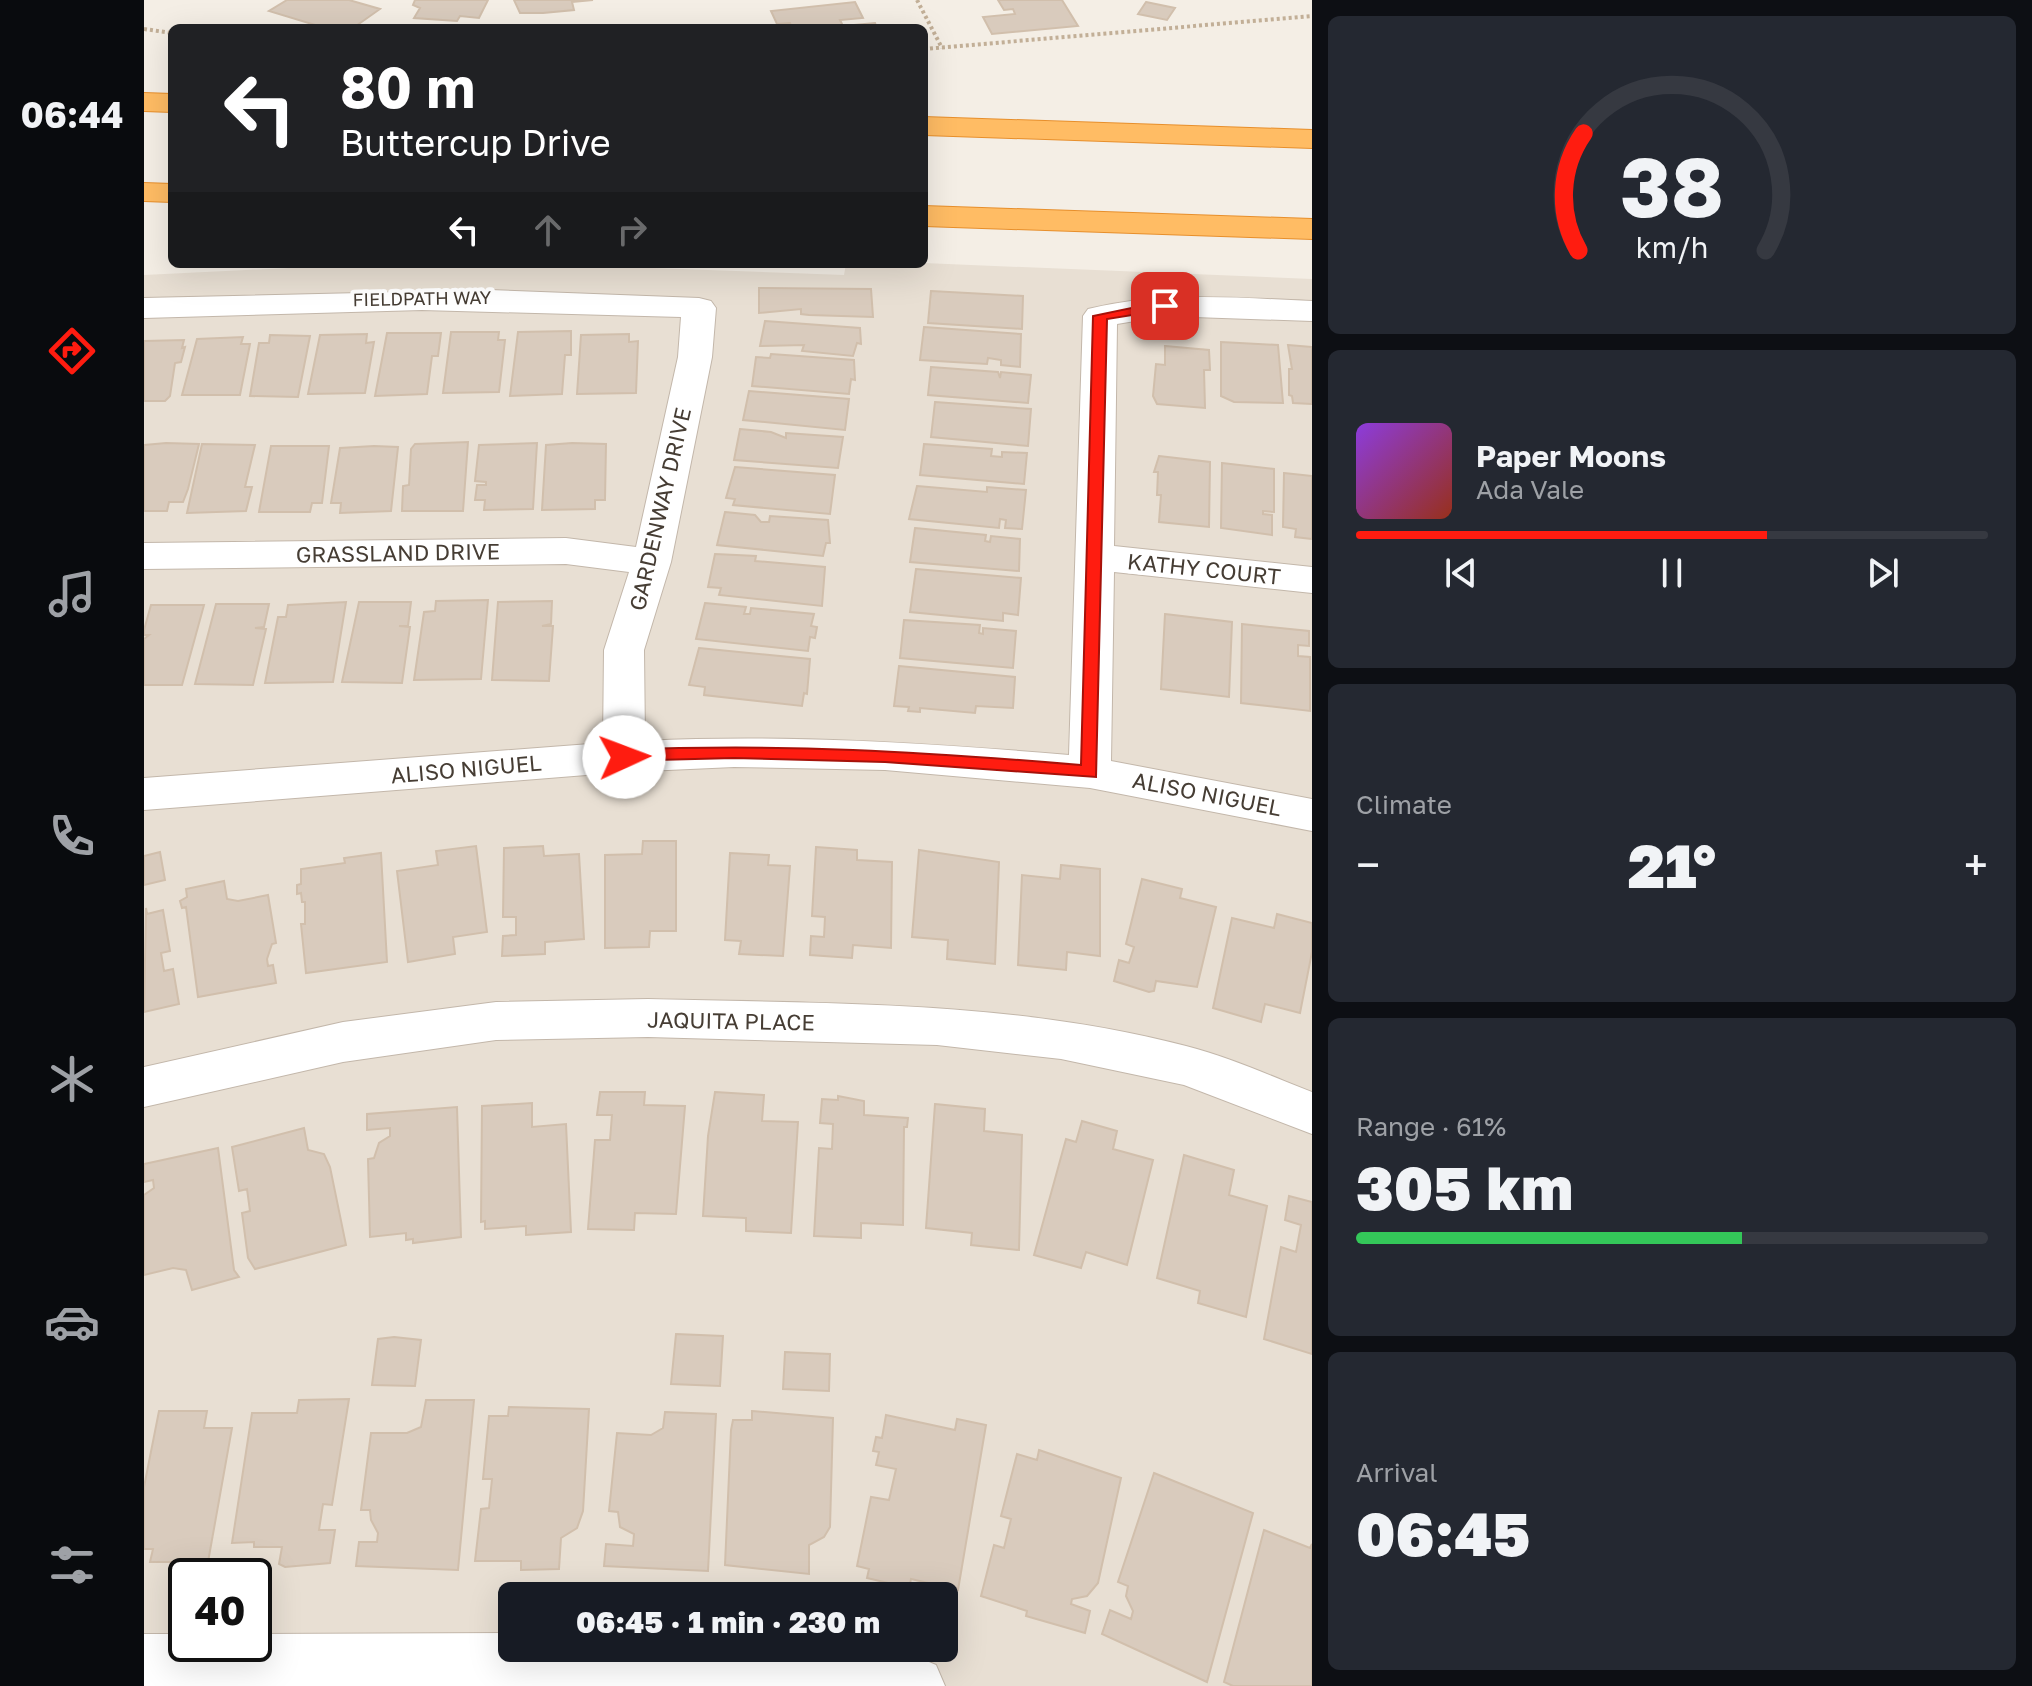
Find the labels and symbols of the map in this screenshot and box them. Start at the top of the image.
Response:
pin [1131,272,1199,340]
street label: FIELDPATH WAY [353,286,492,310]
street label: GARDENWAY DRIVE [623,405,696,613]
street label: GRASSLAND DRIVE [296,537,500,568]
street label: KATHY COURT [1126,547,1283,590]
position arrow [582,715,666,799]
street label: ALISO NIGUEL [389,748,543,789]
street label: ALISO NIGUEL [1130,766,1284,821]
street label: JAQUITA PLACE [647,1006,815,1035]
speed limit sign: 40 [168,1558,272,1662]

